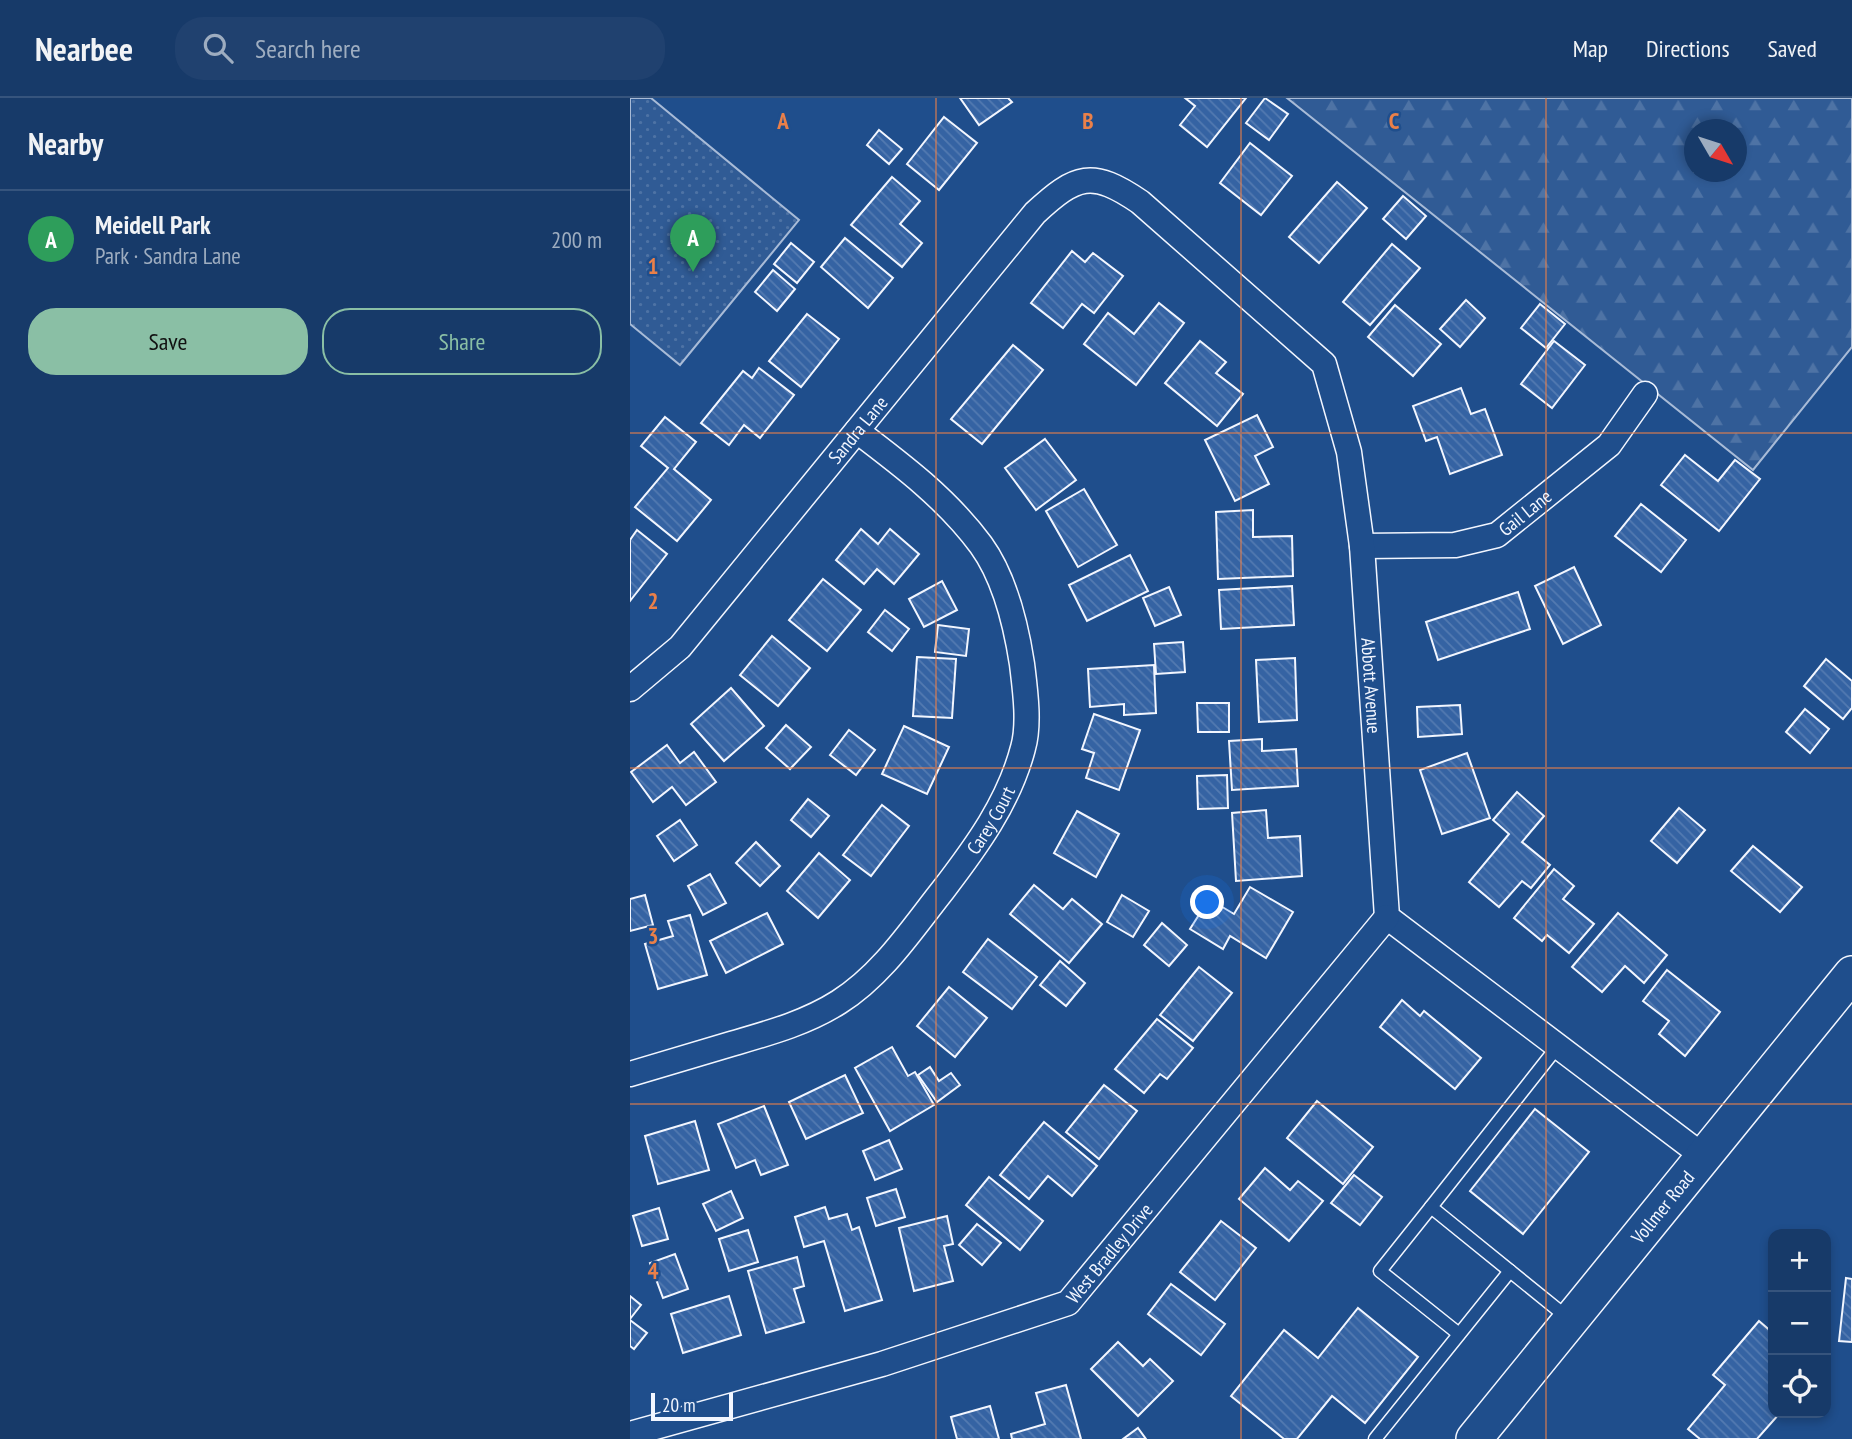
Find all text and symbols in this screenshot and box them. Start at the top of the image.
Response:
search box [175,17,665,80]
text: Nearbee [35,27,133,70]
icon: search [199,29,237,67]
text: Search here [255,32,361,65]
text: Map [1573,33,1608,64]
text: Directions [1646,33,1730,64]
text: Saved [1768,33,1817,64]
text: A [776,106,789,135]
text: B [1082,106,1094,135]
text: C [1389,106,1400,135]
north arrow [1684,119,1747,182]
text: Nearby [28,124,103,163]
text: Meidell Park [95,208,211,241]
pin: A [670,214,716,272]
text: A [45,225,57,254]
text: 200 m [551,225,602,254]
text: Park · Sandra Lane [95,241,241,270]
text: 1 [648,251,659,280]
button: Save [28,308,308,375]
button: Share [322,308,602,375]
street label: Sandra Lane [823,391,893,469]
street label: Gail Lane [1494,484,1556,541]
text: 2 [648,586,659,615]
street label: Abbott Avenue [1356,637,1387,734]
street label: Carey Court [961,782,1020,859]
your location [1190,885,1224,919]
text: 3 [648,921,659,950]
street label: Vollmer Road [1625,1166,1699,1249]
street label: West Bradley Drive [1061,1198,1158,1308]
map controls [1768,1229,1831,1418]
button: + [1768,1229,1831,1292]
text: 4 [648,1256,659,1285]
button: − [1768,1292,1831,1355]
button: locate [1768,1355,1831,1418]
scale bar [651,1390,733,1422]
text: 20 m [662,1393,696,1417]

